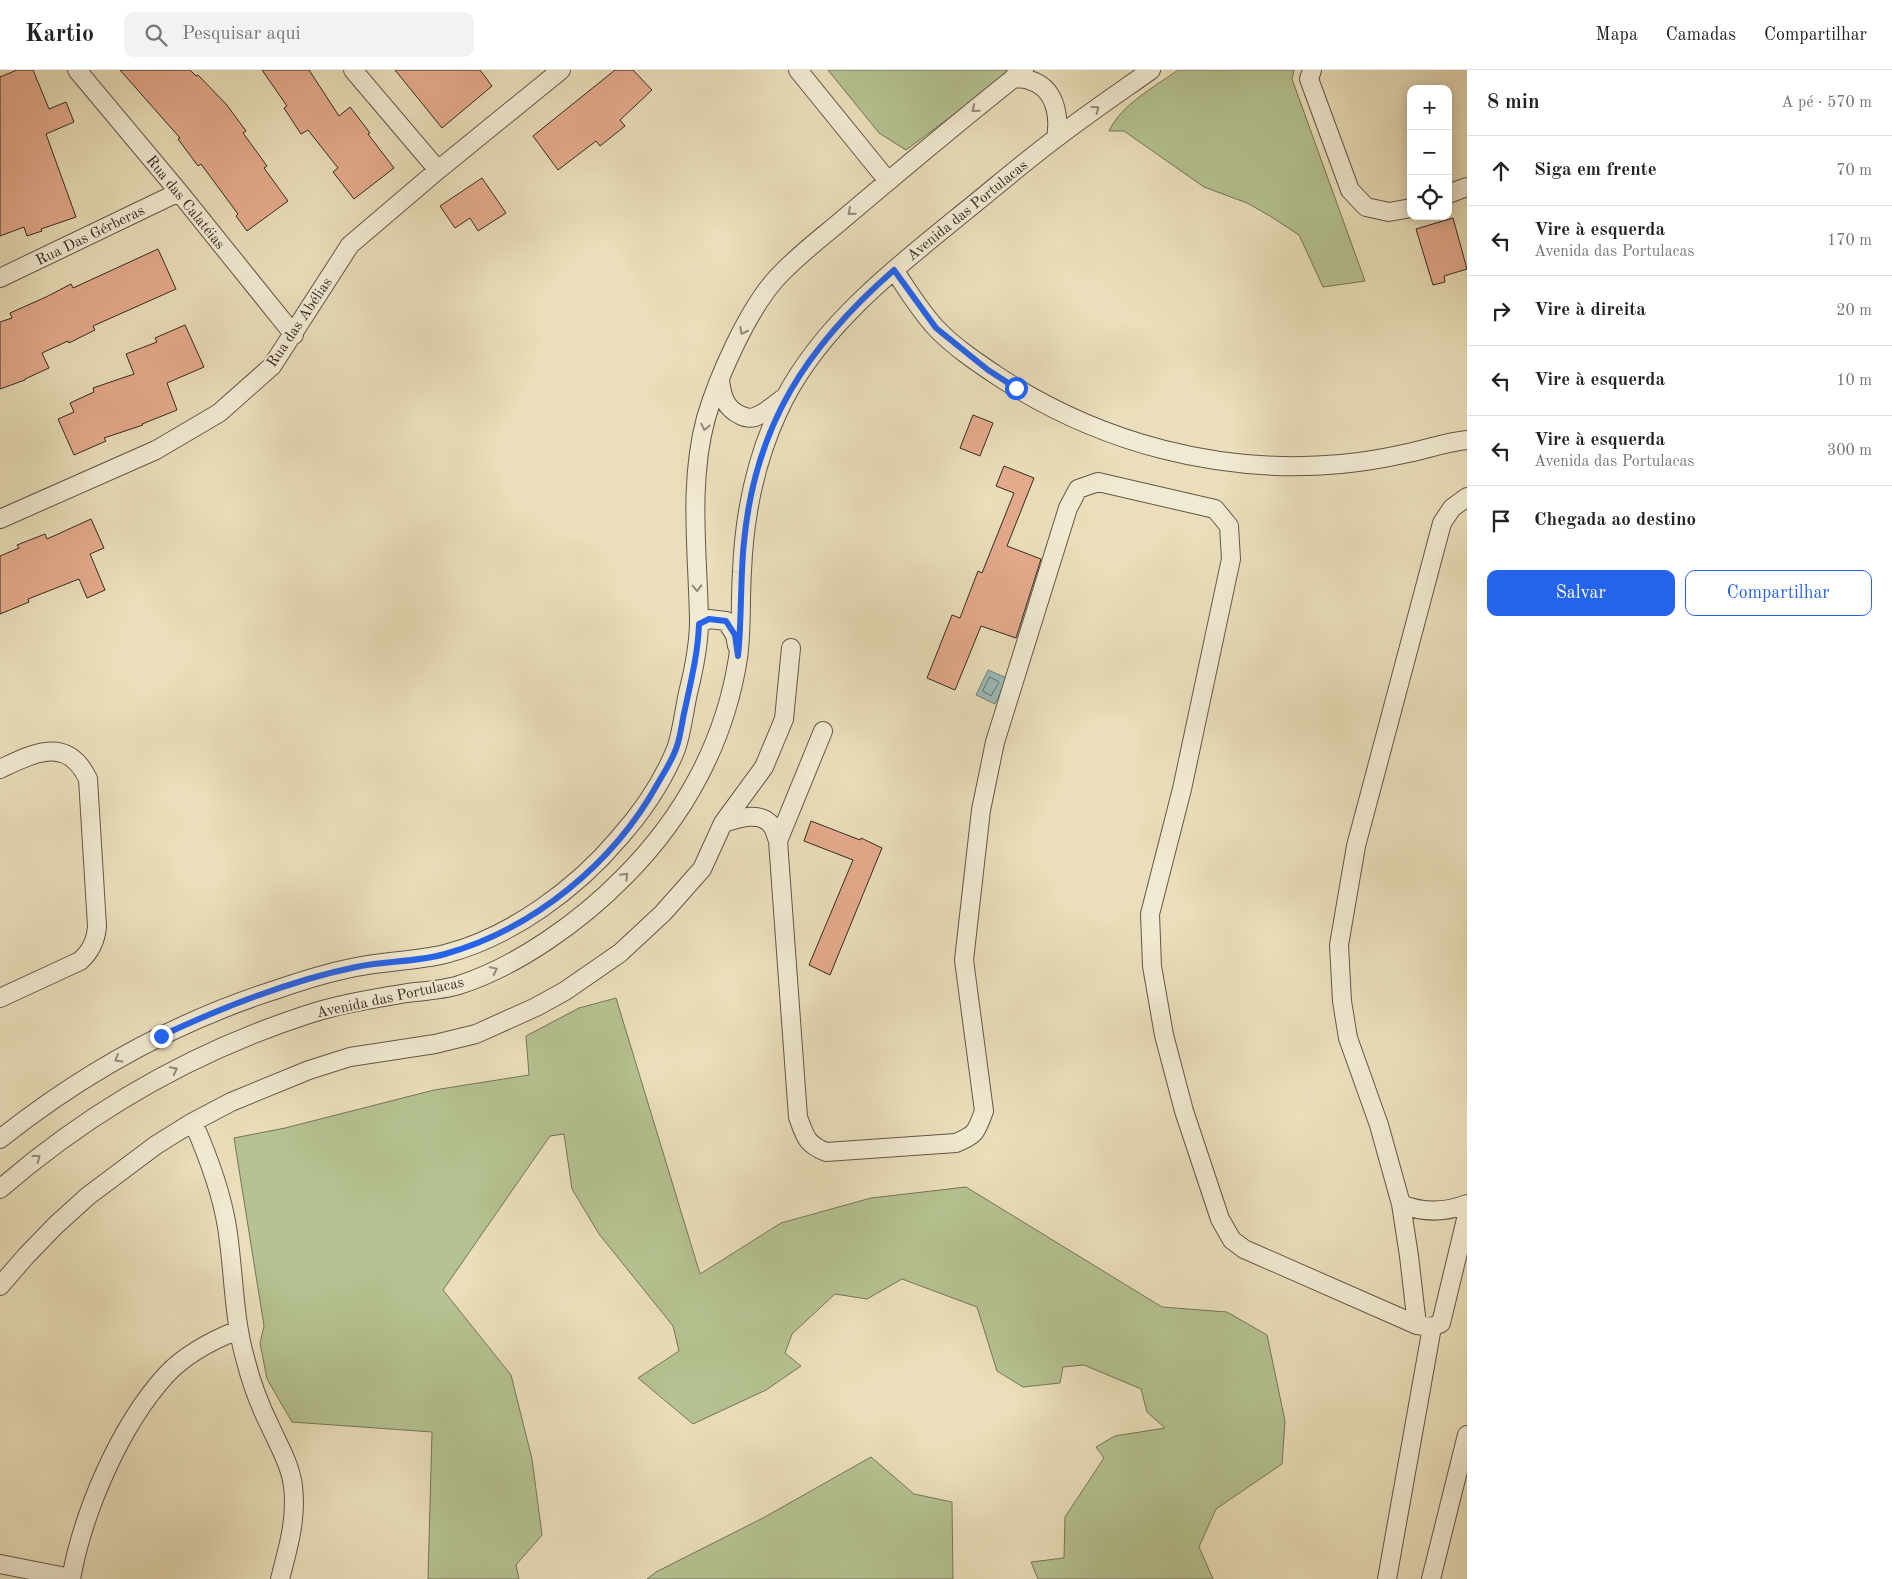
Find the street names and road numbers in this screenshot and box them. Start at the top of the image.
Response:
street label: Rua das Calatéias [143,153,227,252]
street label: Avenida das Portulacas [905,158,1031,264]
street label: Rua Das Gérberas [34,204,147,269]
street label: Rua das Abélias [265,275,336,370]
street label: Avenida das Portulacas [315,975,465,1021]

